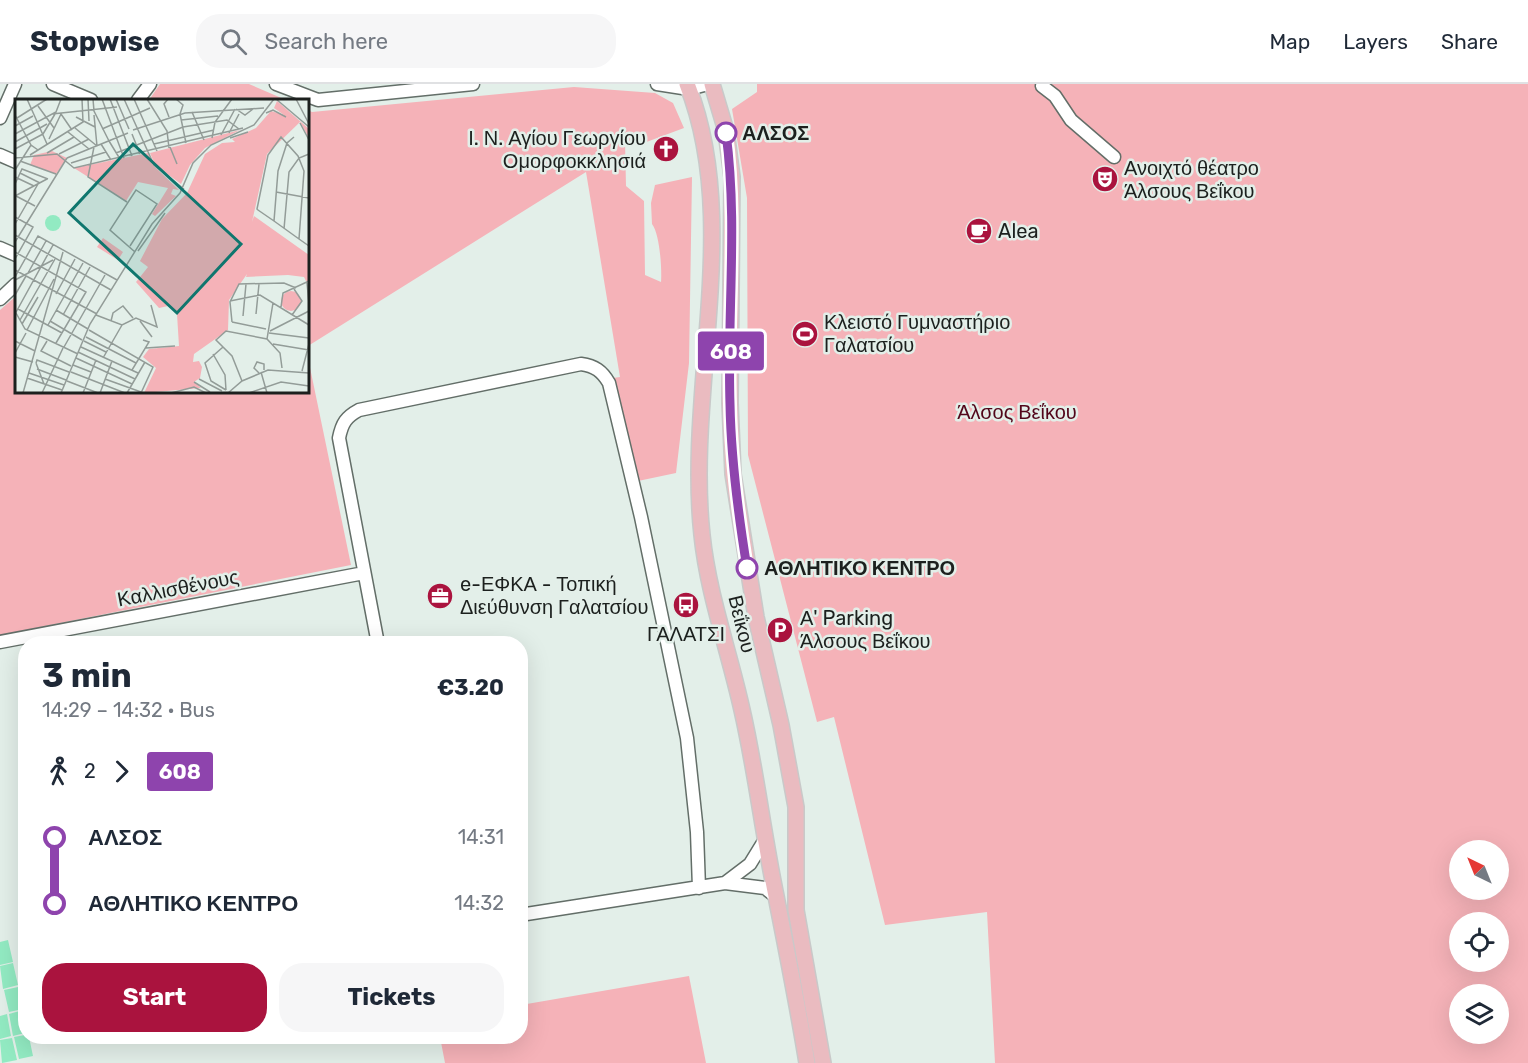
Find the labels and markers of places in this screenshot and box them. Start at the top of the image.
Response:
place label: ΑΛΣΟΣ [742,121,809,145]
marker: ΑΛΣΟΣ [715,122,737,144]
place label: Ι. Ν. Αγίου Γεωργίου Ομορφοκκλησιά [468,126,646,173]
church icon: Ι. Ν. Αγίου Γεωργίου Ομορφοκκλησιά [651,134,681,164]
place label: Ανοιχτό θέατρο Άλσους Βεΐκου [1124,156,1259,203]
theatre icon: Ανοιχτό θέατρο Άλσους Βεΐκου [1090,164,1120,194]
cafe icon: Alea [964,216,994,246]
place label: Alea [998,219,1039,243]
place label: Κλειστό Γυμναστήριο Γαλατσίου [824,310,1010,357]
sports icon: Κλειστό Γυμναστήριο Γαλατσίου [790,319,820,349]
place label: ΑΘΛΗΤΙΚΟ ΚΕΝΤΡΟ [764,556,955,580]
marker: ΑΘΛΗΤΙΚΟ ΚΕΝΤΡΟ [736,557,758,579]
place label: e-ΕΦΚΑ - Τοπική Διεύθυνση Γαλατσίου [460,572,648,619]
office icon: e-ΕΦΚΑ - Τοπική Διεύθυνση Γαλατσίου [425,581,455,611]
bus stop icon: ΓΑΛΑΤΣΙ [671,590,701,620]
place label: Α' Parking Άλσους Βεΐκου [800,606,931,653]
parking icon: Α' Parking Άλσους Βεΐκου [765,615,795,645]
place label: ΓΑΛΑΤΣΙ [647,622,725,646]

